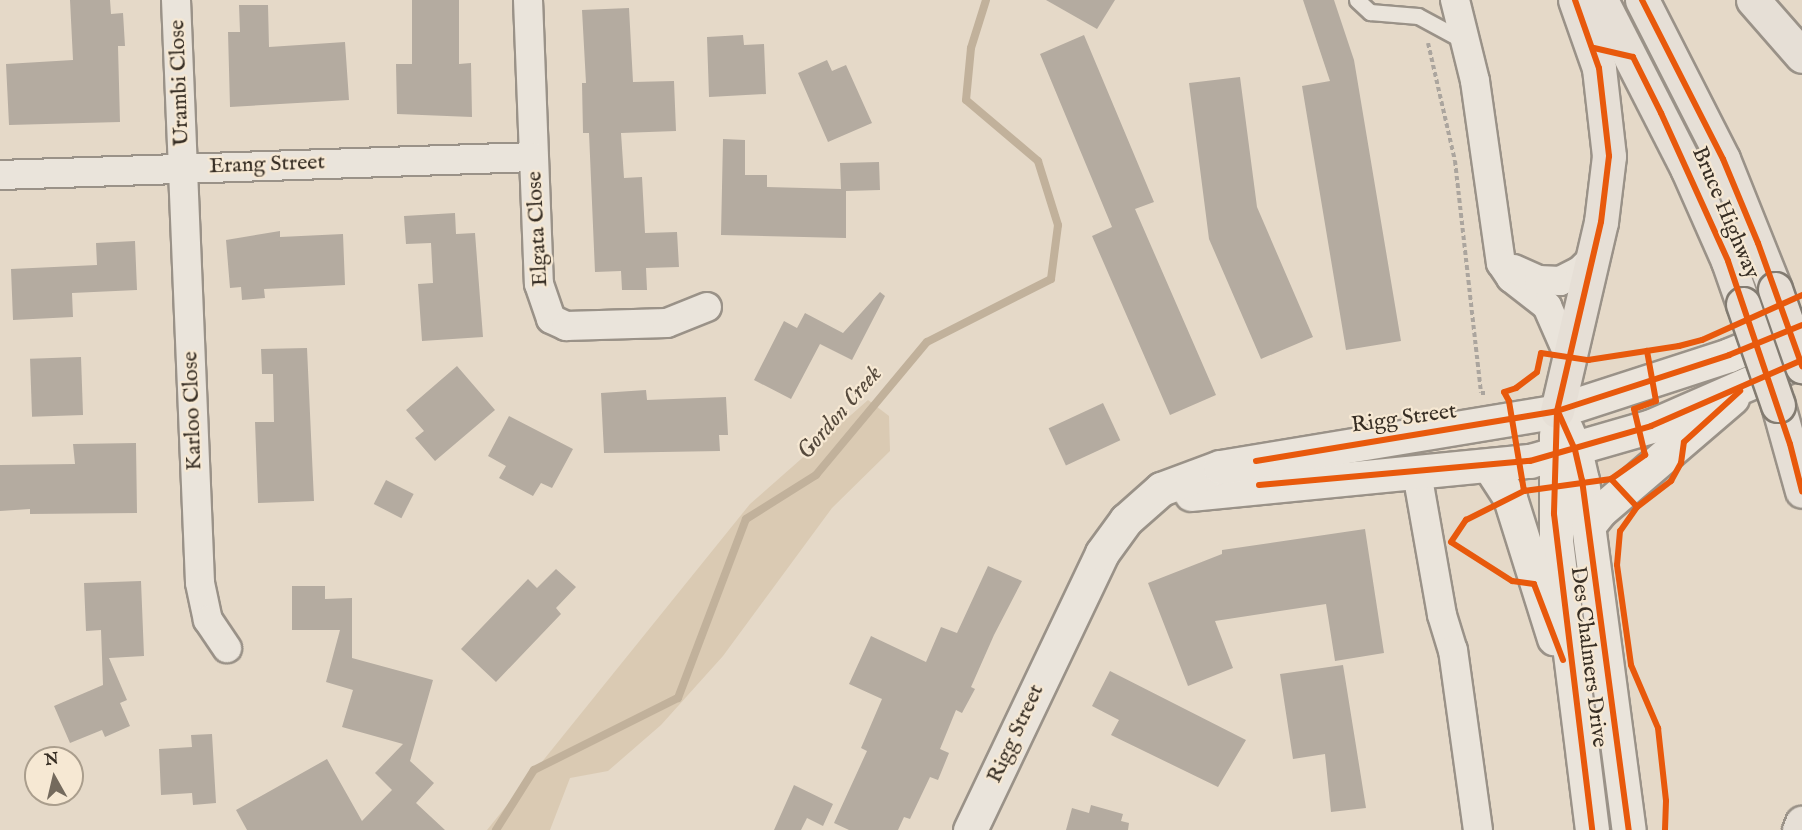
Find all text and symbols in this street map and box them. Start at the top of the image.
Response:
street label: Urambi Close [165,19,195,147]
street label: Bruce Highway [1685,143,1765,283]
street label: Erang Street [209,150,325,180]
street label: Elgata Close [522,170,554,288]
street label: Karloo Close [178,351,208,471]
water label: Gordon Creek [791,360,889,466]
street label: Rigg Street [1350,399,1458,439]
street label: Des Chalmers Drive [1564,565,1612,749]
street label: Rigg Street [982,680,1050,788]
north arrow [24,746,84,806]
text: N [44,749,60,771]

